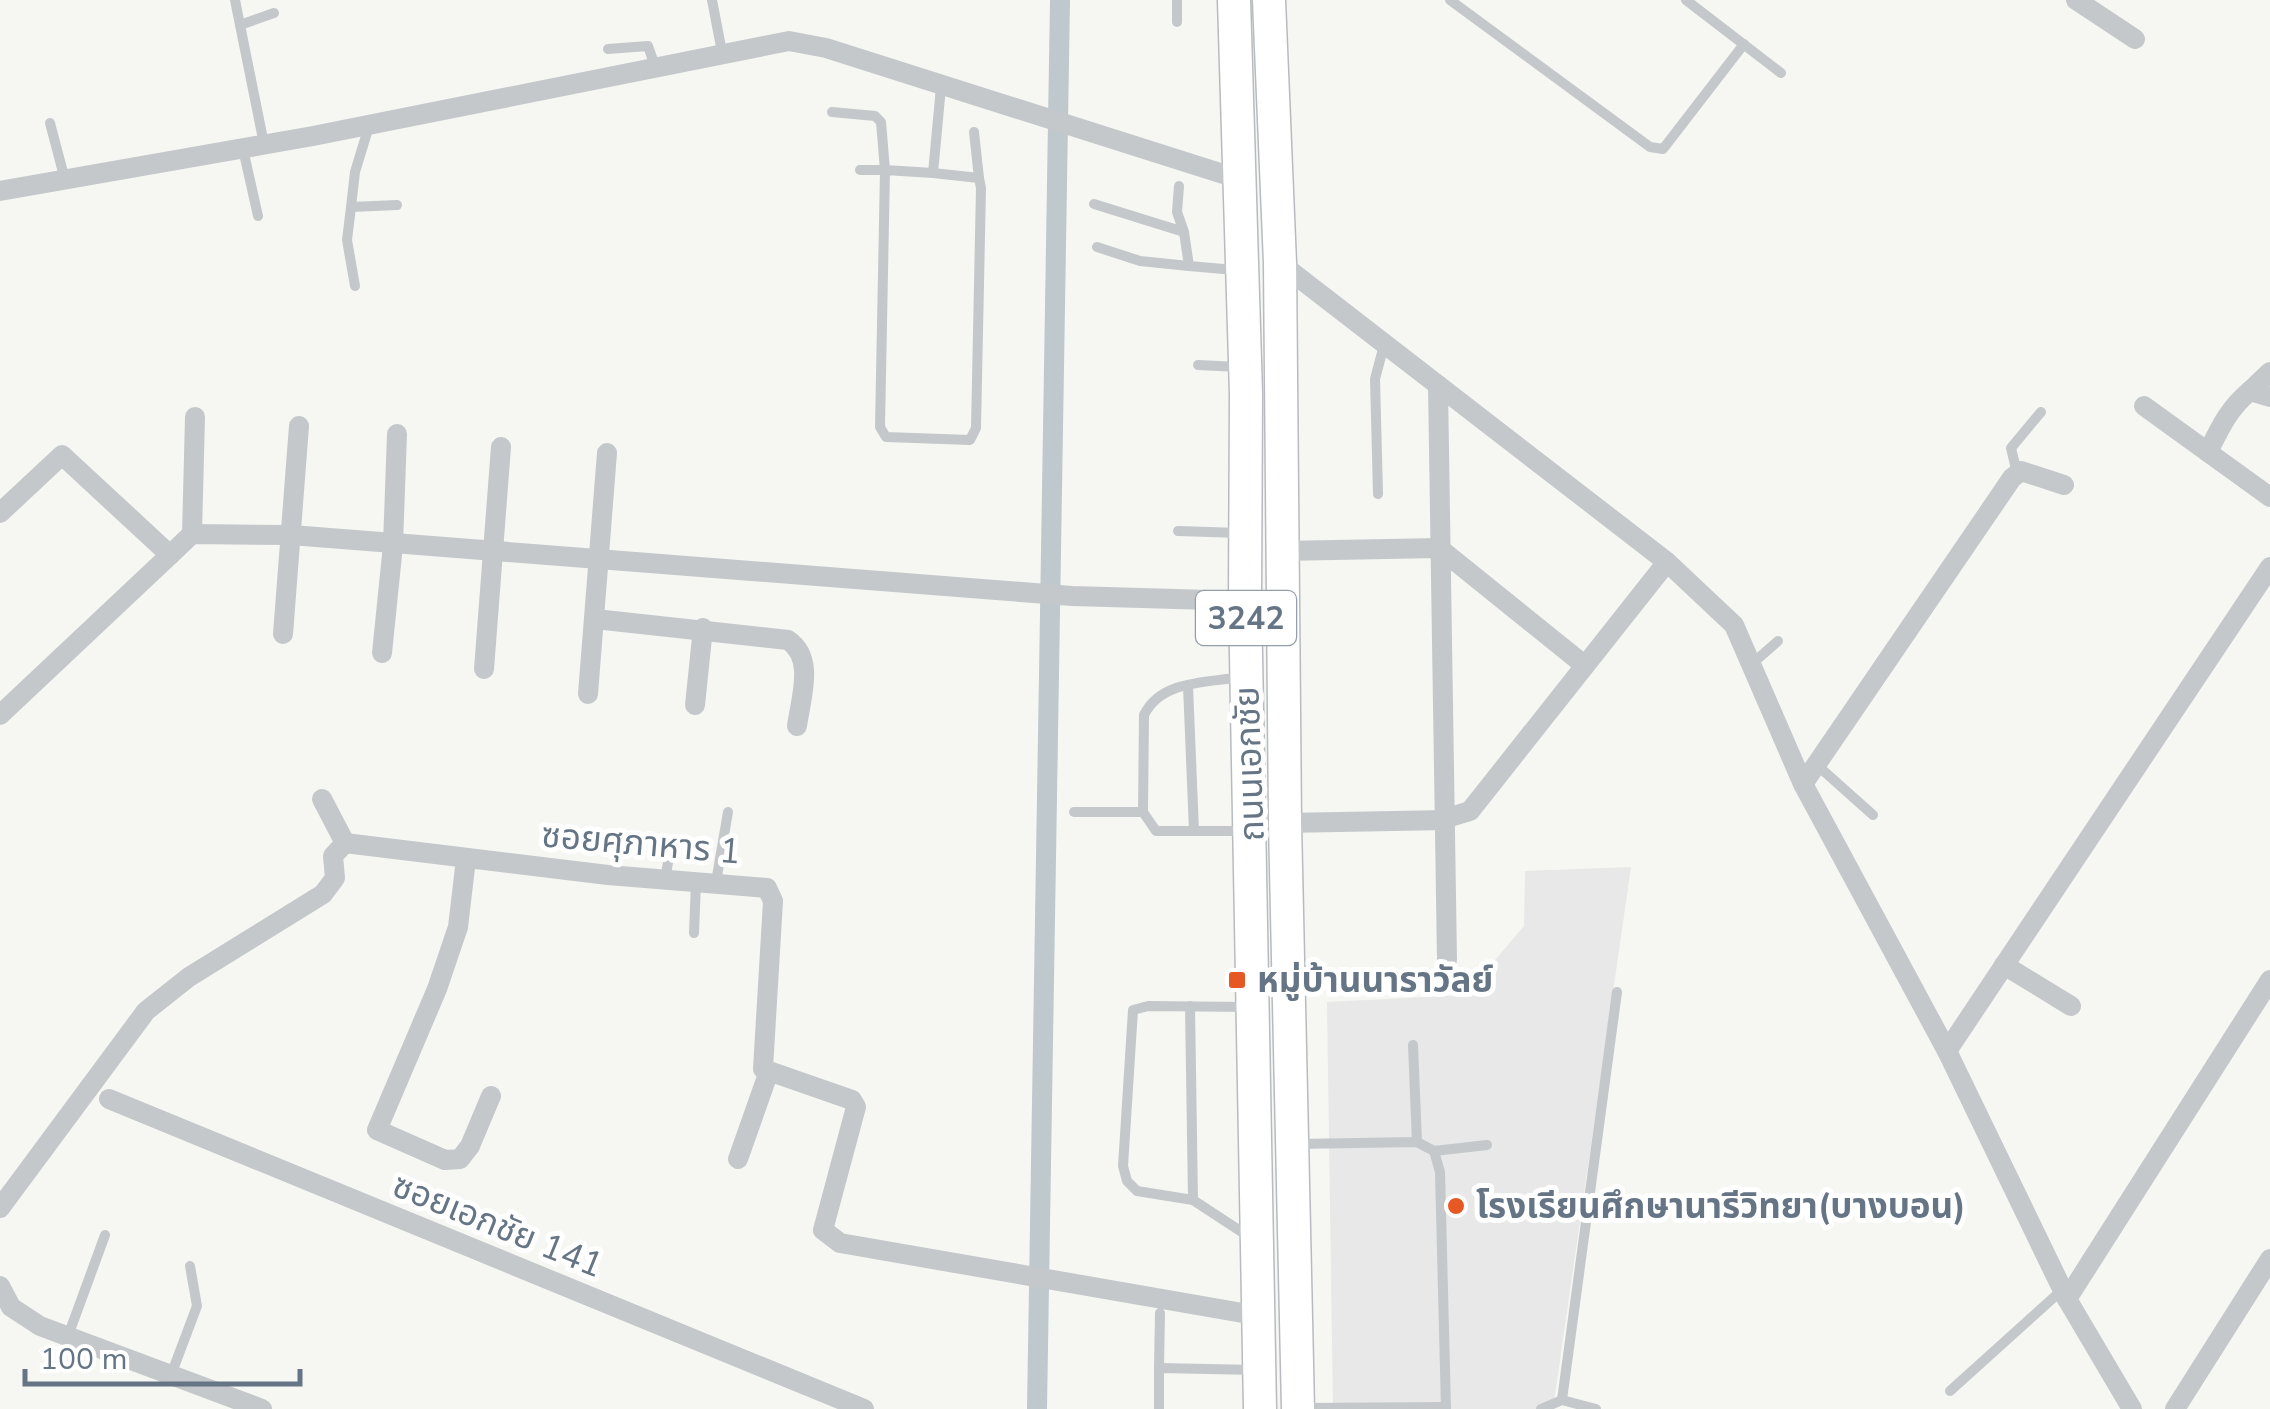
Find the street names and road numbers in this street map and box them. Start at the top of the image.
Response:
road number: 3242 [1196,591,1296,645]
street label: ถนนเอกชัย [1223,686,1276,842]
street label: ซอยศุภาหาร 1 [540,811,742,876]
street label: ซอยเอกชัย 141 [385,1162,610,1289]

